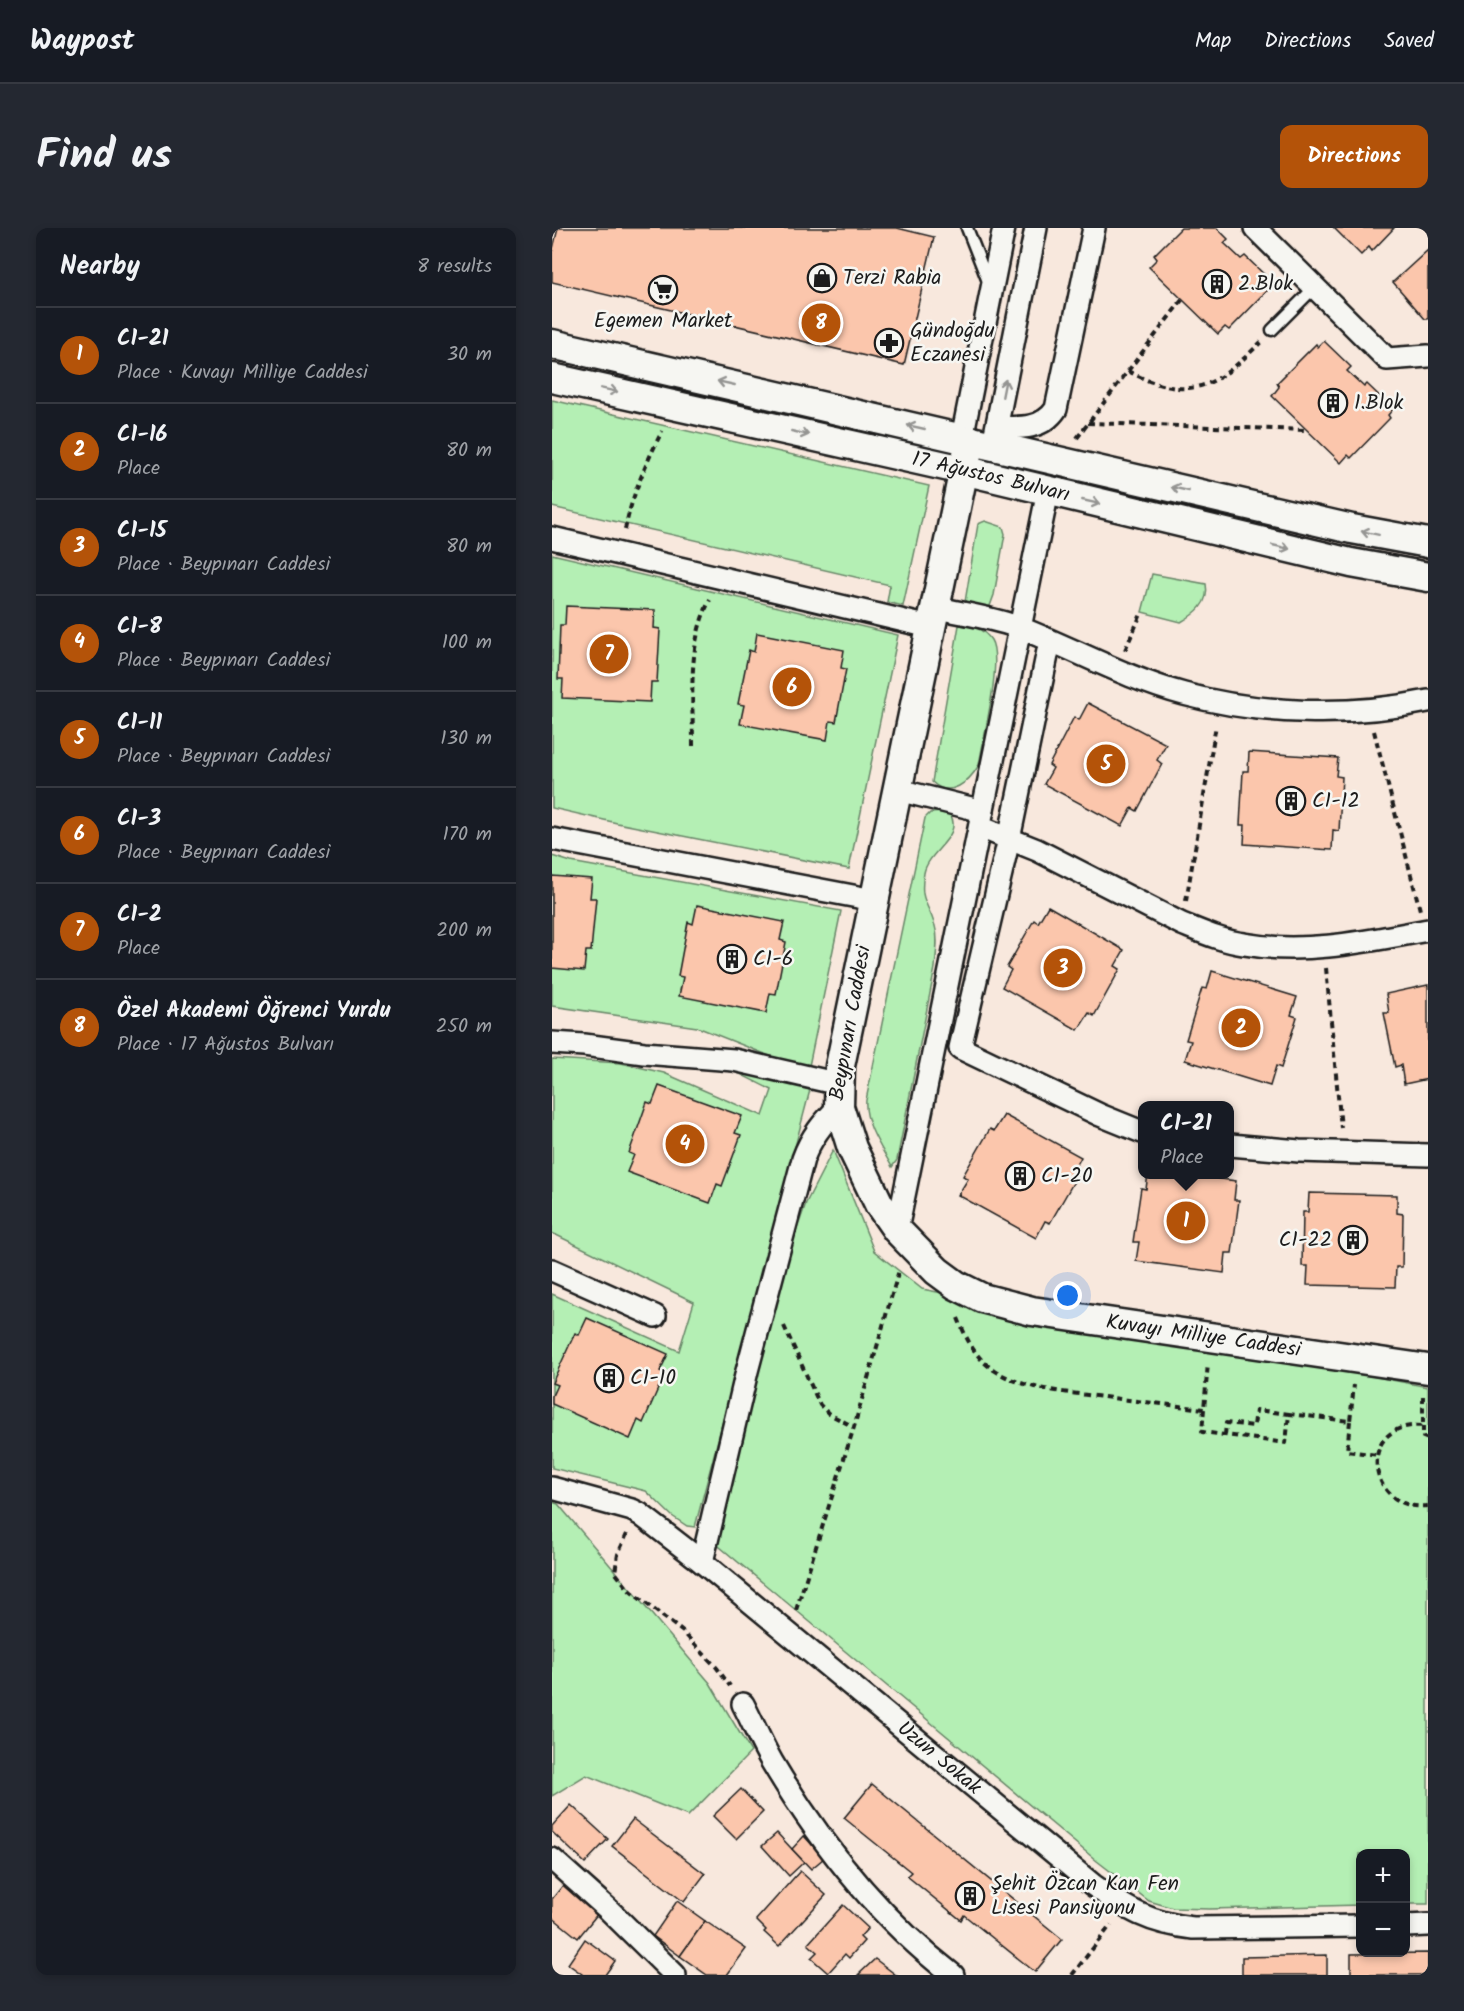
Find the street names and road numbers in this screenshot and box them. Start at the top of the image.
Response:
street label: 17 Ağustos Bulvarı [909,443,1073,512]
street label: Beypınarı Caddesi [821,942,881,1103]
street label: Kuvayı Milliye Caddesi [1104,1306,1304,1367]
street label: Uzun Sokak [889,1713,989,1803]

